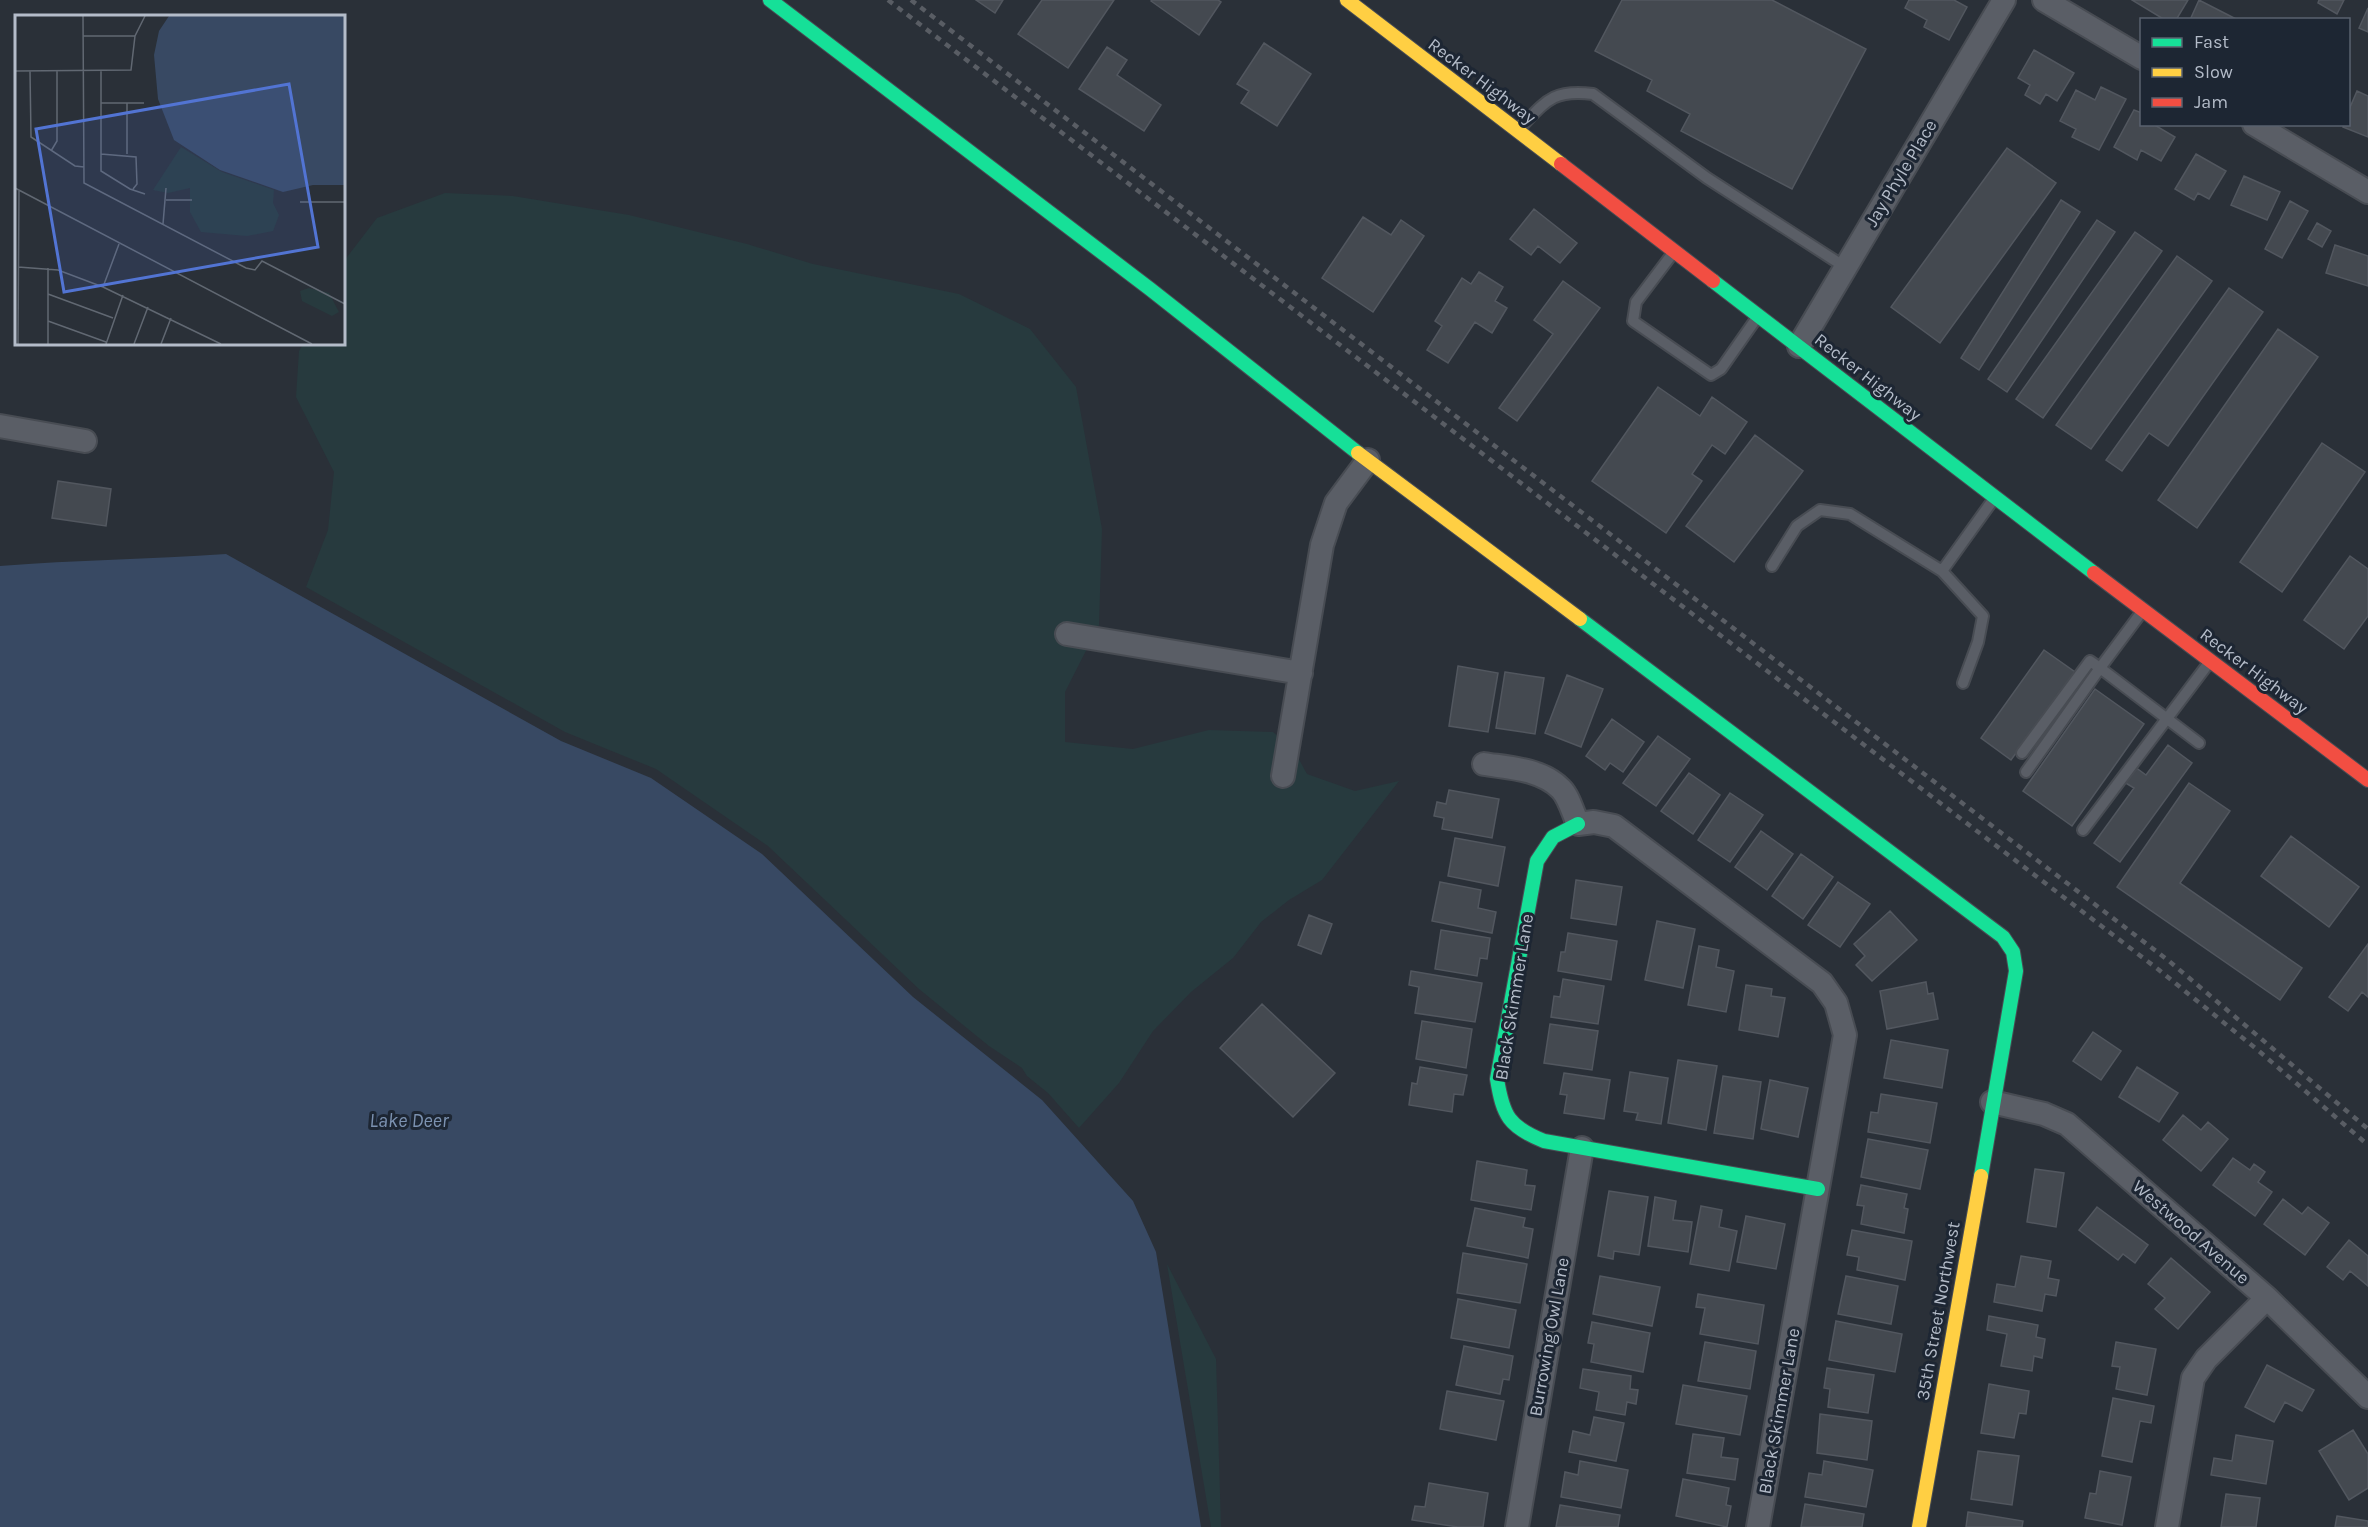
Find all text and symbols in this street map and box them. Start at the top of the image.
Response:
inset map [15,15,345,345]
legend [2140,18,2350,126]
text: Fast [2194,31,2229,53]
street label: Recker Highway [1424,33,1541,129]
text: Slow [2194,61,2233,83]
text: Jam [2194,91,2228,113]
street label: Jay Phyle Place [1860,115,1942,231]
street label: Recker Highway [1810,328,1926,426]
street label: Recker Highway [2196,623,2313,719]
street label: Black Skimmer Lane [1490,912,1538,1082]
water label: Lake Deer [369,1109,450,1132]
street label: Westwood Avenue [2128,1175,2254,1289]
street label: 35th Street Northwest [1911,1220,1965,1402]
street label: Burrowing Owl Lane [1524,1256,1574,1418]
street label: Black Skimmer Lane [1754,1326,1804,1496]

